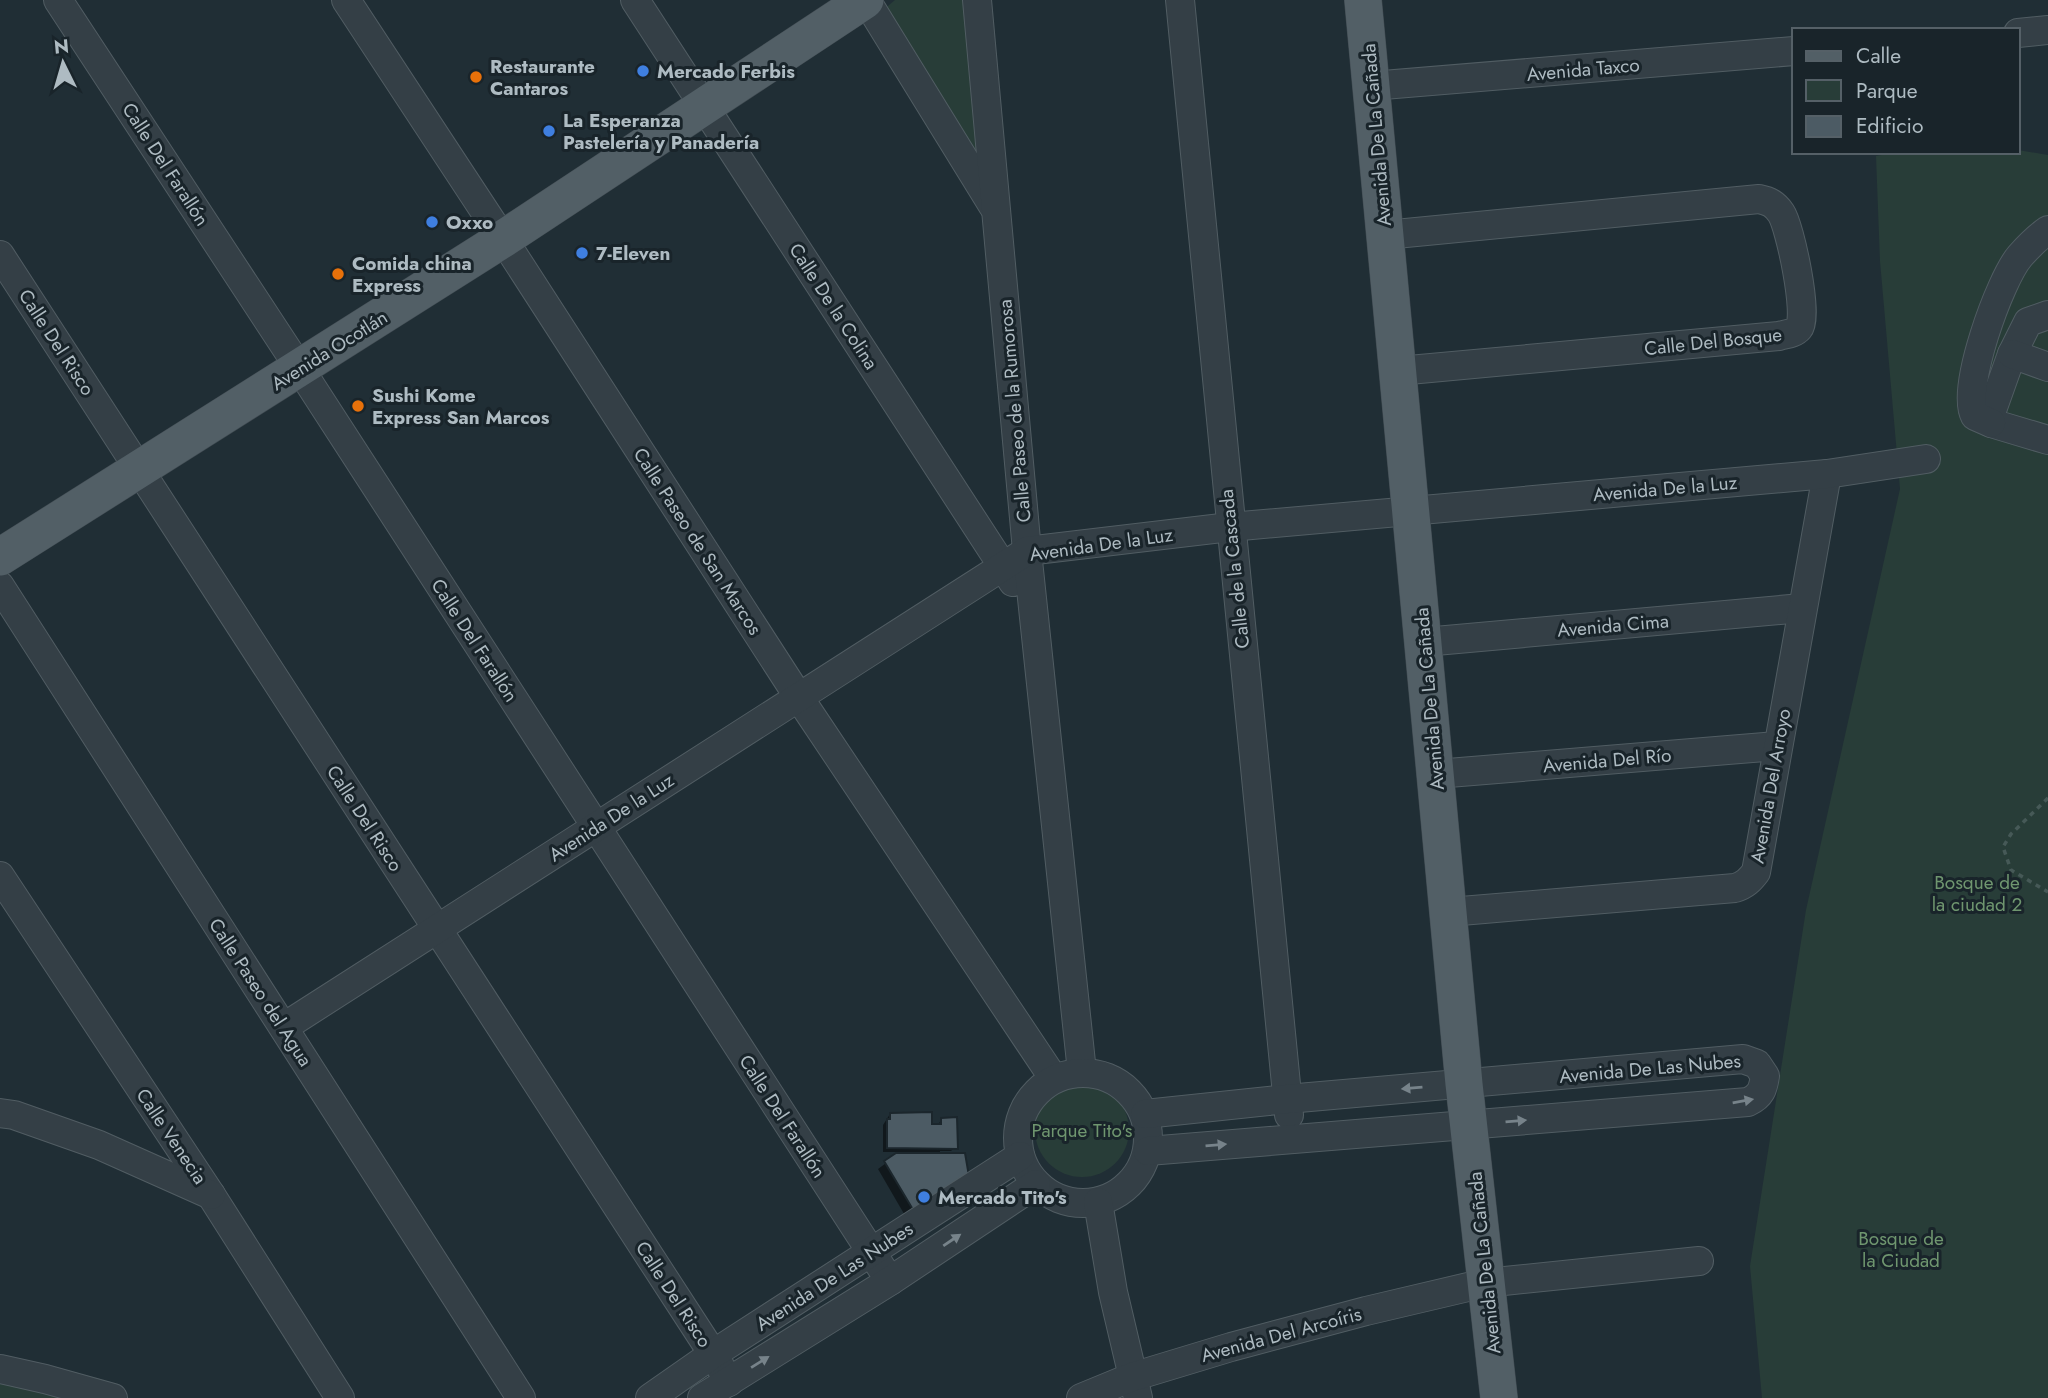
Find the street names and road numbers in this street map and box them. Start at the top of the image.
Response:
street label: Avenida De La Cañada [1355,43,1398,227]
street label: Avenida Taxco [1525,51,1641,88]
street label: Calle Del Farallón [116,97,216,231]
street label: Calle De la Colina [783,238,885,375]
street label: Calle Del Risco [12,284,101,401]
street label: Calle Paseo de la Rumorosa [991,298,1038,524]
street label: Avenida Ocotlán [266,304,393,397]
street label: Calle Del Bosque [1643,321,1783,362]
street label: Calle Paseo de San Marcos [627,442,769,640]
street label: Avenida De la Luz [1592,469,1738,508]
street label: Calle de la Cascada [1213,488,1256,650]
street label: Avenida De la Luz [1028,521,1175,568]
street label: Calle Del Farallón [425,573,525,707]
street label: Avenida De La Cañada [1408,607,1451,791]
street label: Avenida Cima [1556,607,1670,644]
street label: Avenida Del Arroyo [1744,707,1797,866]
street label: Avenida Del Río [1542,741,1672,780]
street label: Calle Del Risco [320,760,409,877]
street label: Avenida De la Luz [543,767,679,868]
street label: Calle Paseo del Agua [202,913,319,1072]
street label: Avenida De Las Nubes [1558,1047,1742,1090]
street label: Calle Del Farallón [733,1049,833,1183]
street label: Calle Venecia [130,1083,214,1189]
street label: Avenida De La Cañada [1462,1170,1507,1355]
street label: Avenida De Las Nubes [750,1215,918,1337]
street label: Calle Del Risco [629,1236,718,1353]
street label: Avenida Del Arcoíris [1198,1300,1365,1369]

